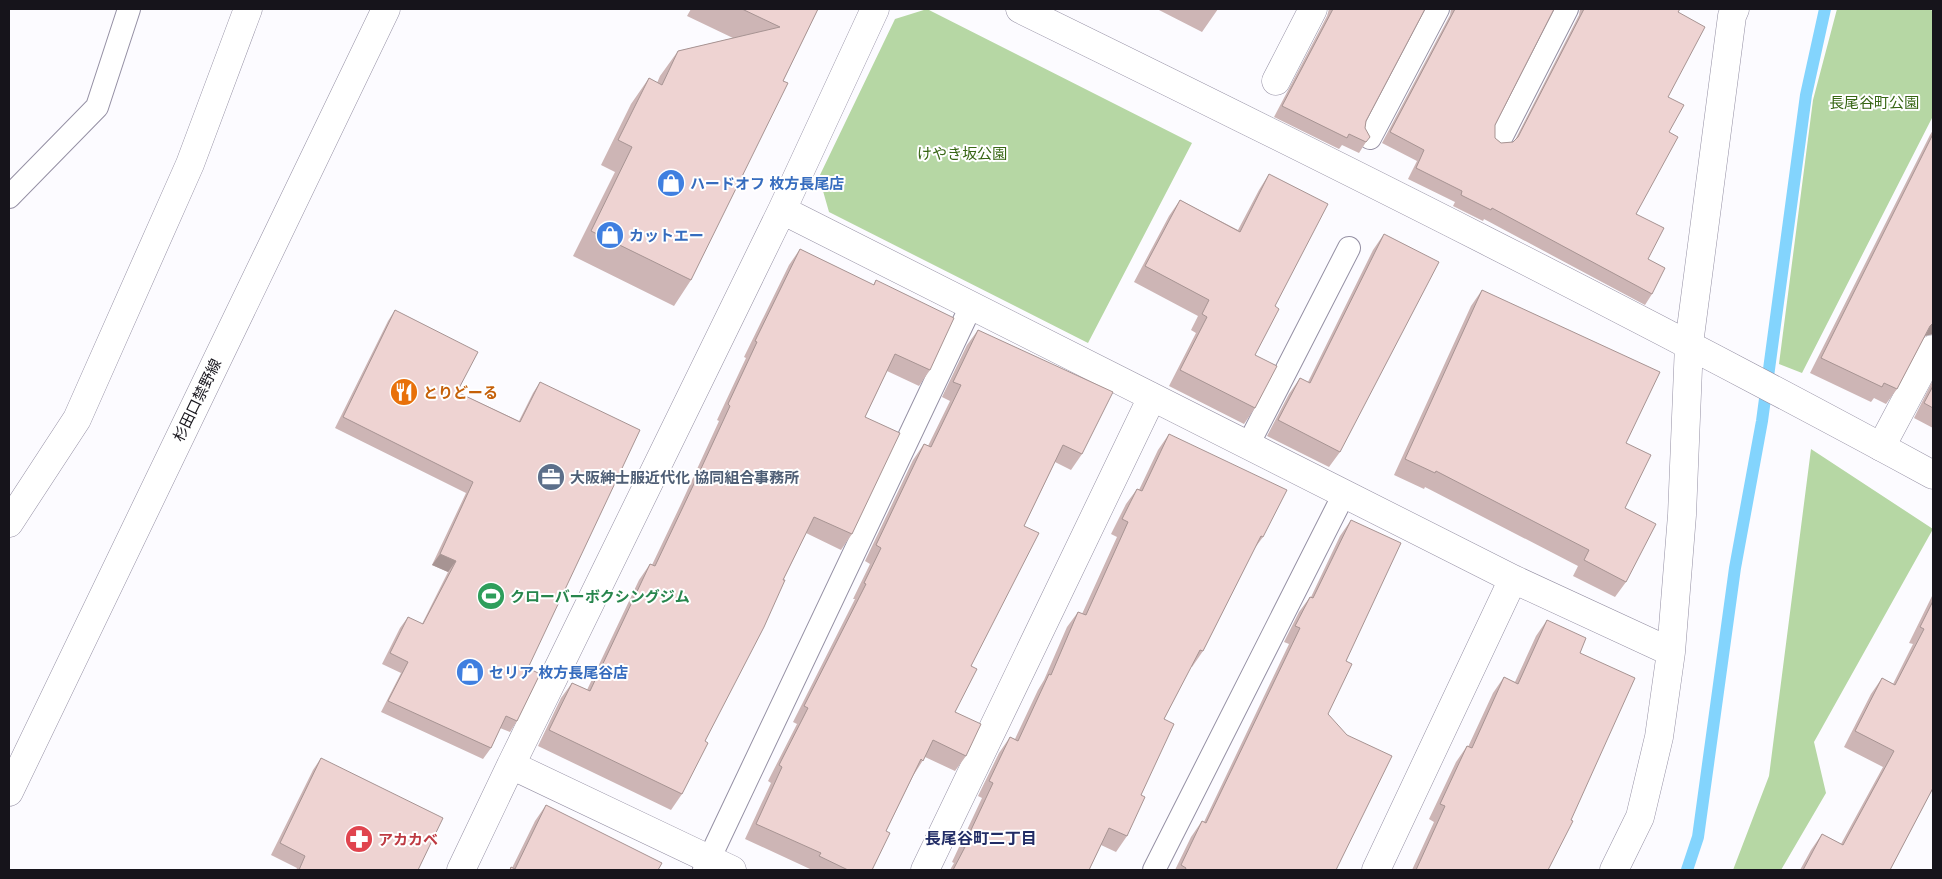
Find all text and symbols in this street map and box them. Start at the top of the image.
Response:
park label: 長尾谷町公園 [1829,94,1919,111]
park label: けやき坂公園 [917,145,1007,162]
shop icon: ハードオフ 枚方長尾店 [656,168,686,198]
place label: ハードオフ 枚方長尾店 [690,175,844,192]
shop icon: カットエー [595,220,625,250]
place label: カットエー [629,227,704,244]
street label: 杉田口禁野線 [170,356,224,444]
restaurant icon: とりどーる [389,377,419,407]
place label: とりどーる [423,384,498,401]
office icon: 大阪紳士服近代化 協同組合事務所 [536,462,566,492]
place label: 大阪紳士服近代化 協同組合事務所 [570,469,799,486]
sports icon: クローバーボクシングジム [476,581,506,611]
place label: クローバーボクシングジム [510,588,690,605]
shop icon: セリア 枚方長尾谷店 [455,657,485,687]
place label: セリア 枚方長尾谷店 [489,664,628,681]
pharmacy icon: アカカベ [344,824,374,854]
district label: 長尾谷町二丁目 [925,830,1037,847]
place label: アカカベ [378,831,438,848]

